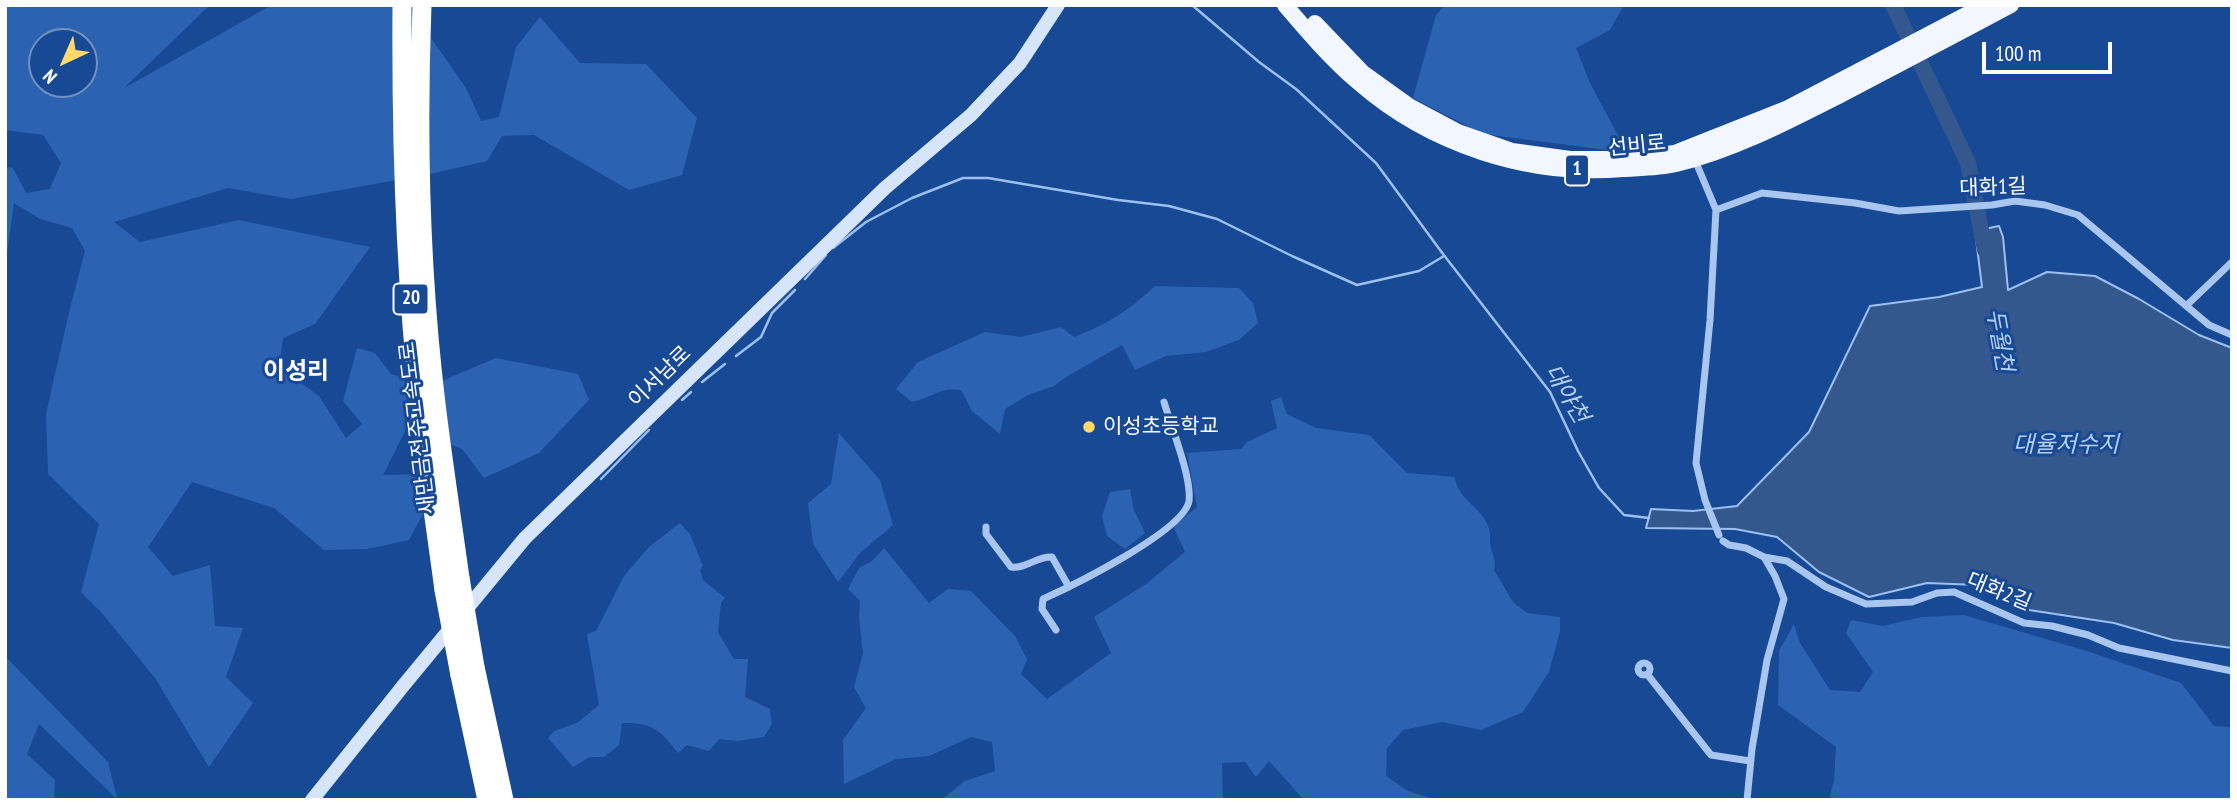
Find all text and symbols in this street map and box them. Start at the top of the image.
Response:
north arrow [28,28,98,98]
scale bar [1985,28,2114,72]
text: 100 m [1995,40,2041,67]
text: N [38,64,62,89]
street label: 선비로 [1607,130,1667,162]
road number: 1 [1565,154,1589,186]
street label: 대화1길 [1959,174,2027,202]
road number: 20 [394,284,428,314]
water label: 두월천 [1980,306,2018,374]
street label: 새만금전주고속도로 [395,340,441,516]
street label: 이서남로 [623,341,697,413]
district label: 이성리 [263,358,329,386]
water label: 대야천 [1538,360,1594,428]
place label: 이성초등학교 [1103,414,1219,440]
marker: 이성초등학교 [1081,419,1097,435]
water label: 대율저수지 [2013,431,2119,459]
street label: 대화2길 [1963,568,2035,616]

